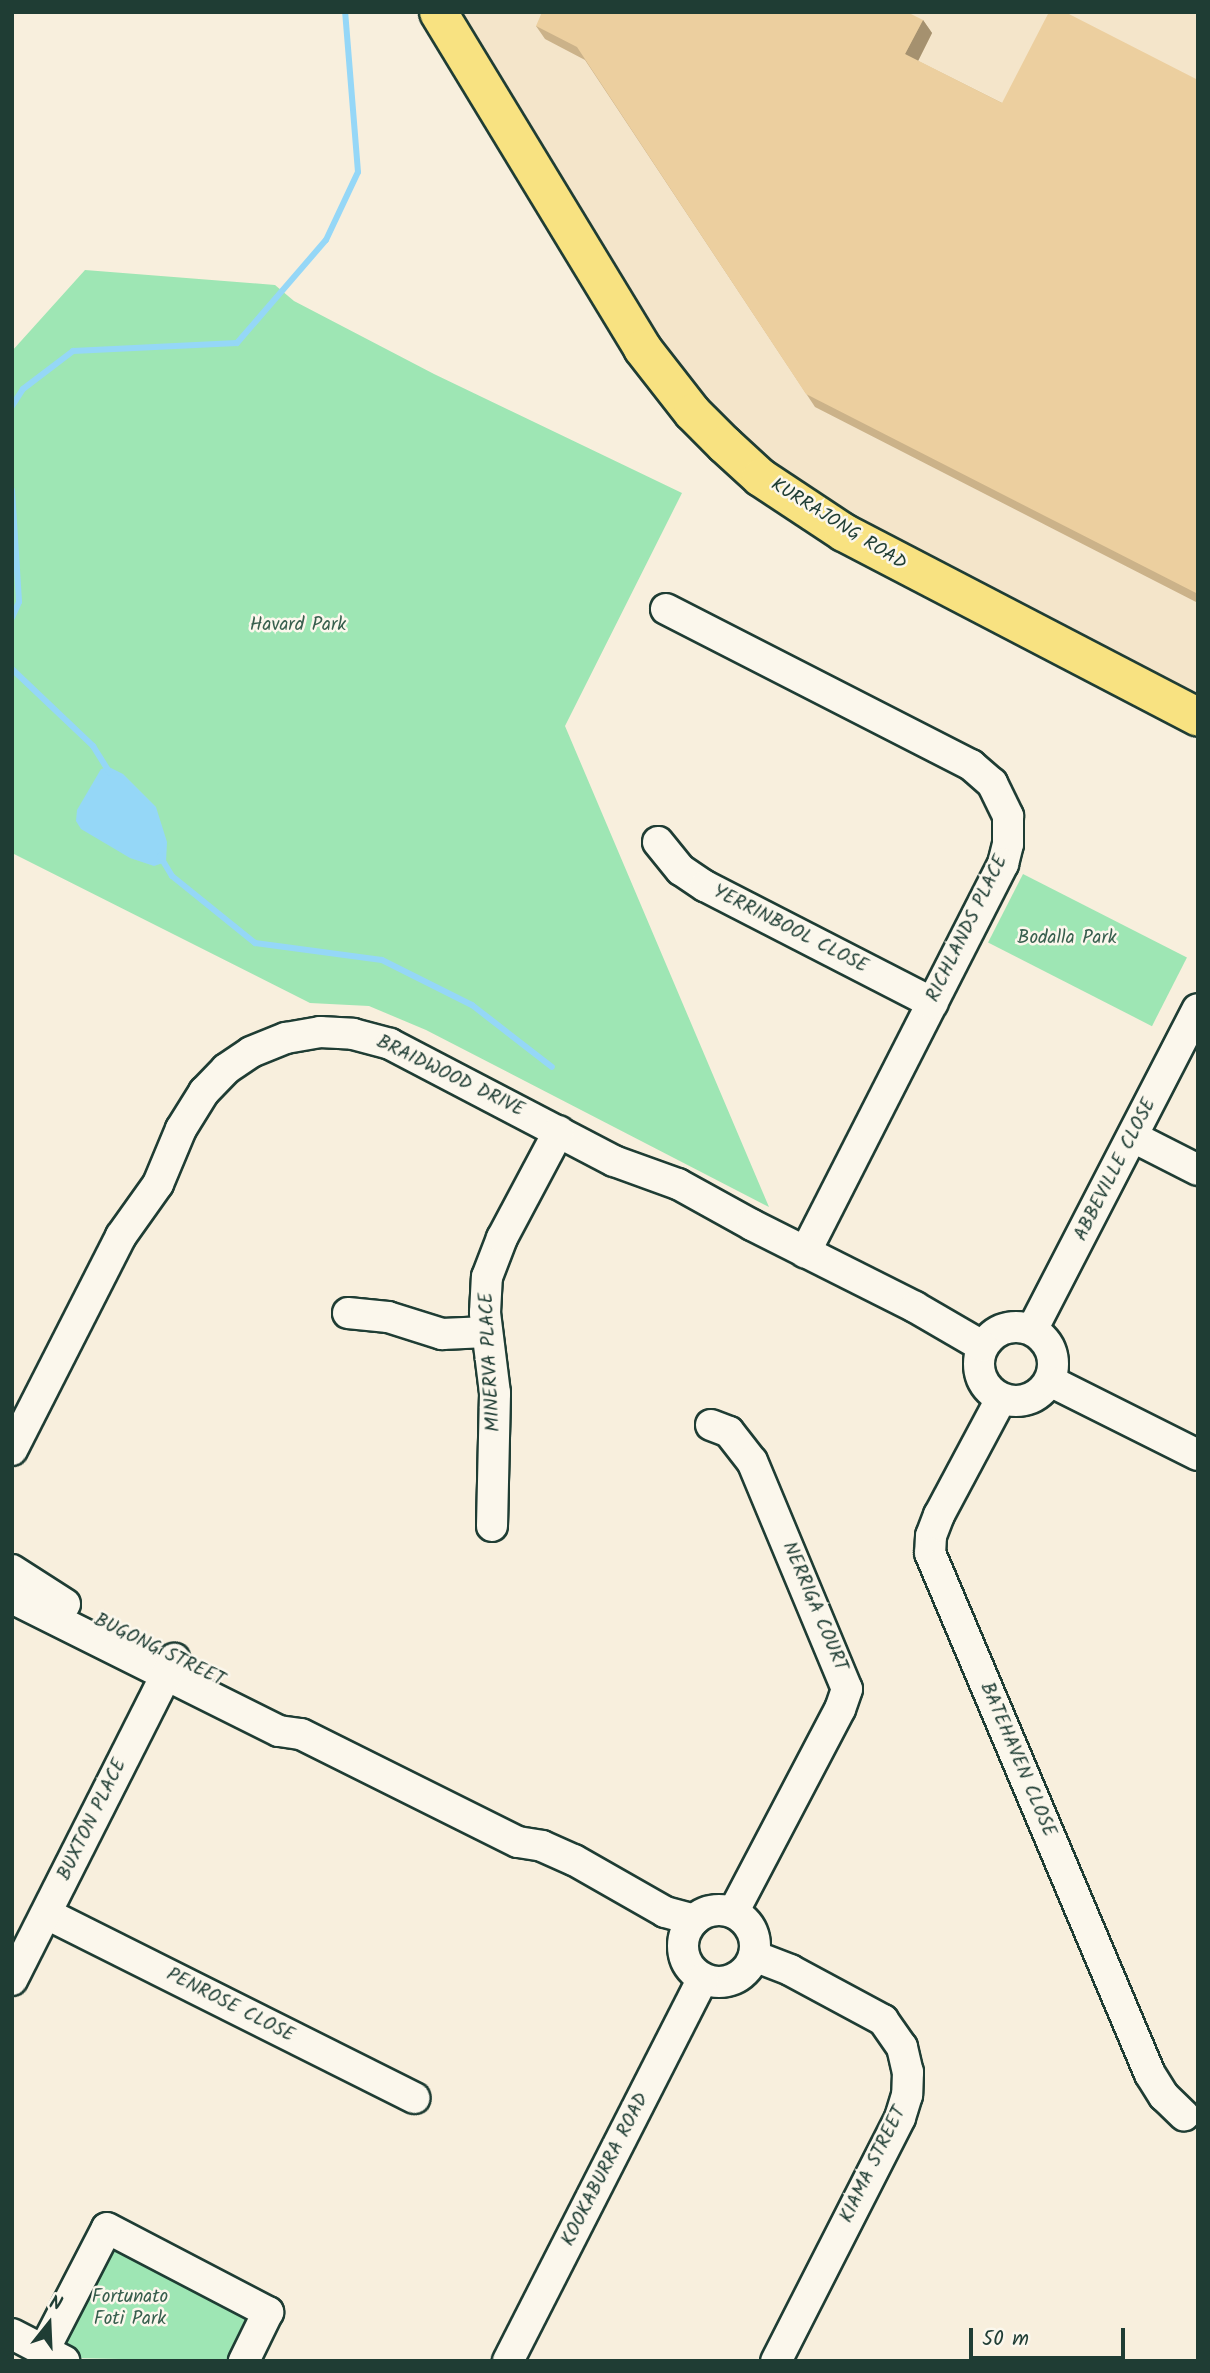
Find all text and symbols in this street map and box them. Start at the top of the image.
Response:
street label: KURRAJONG ROAD [766,474,910,576]
park label: Havard Park [250,615,346,637]
street label: RICHLANDS PLACE [923,852,1013,1006]
street label: YERRINBOOL CLOSE [709,881,871,979]
park label: Bodalla Park [1017,928,1117,950]
street label: BRAIDWOOD DRIVE [372,1031,528,1123]
street label: ABBEVILLE CLOSE [1070,1095,1162,1245]
street label: MINERVA PLACE [476,1292,506,1432]
street label: NERRIGA COURT [776,1539,852,1675]
street label: BUGONG STREET [90,1610,228,1692]
street label: BATEHAVEN CLOSE [974,1679,1060,1841]
street label: BUXTON PLACE [54,1756,132,1884]
street label: PENROSE CLOSE [162,1964,298,2048]
street label: KOOKABURRA ROAD [558,2090,654,2250]
street label: KIAMA STREET [836,2103,912,2227]
park label: Fortunato Foti Park [92,2287,168,2331]
text: N [45,2288,66,2320]
north arrow [14,2289,84,2359]
scale bar [972,2314,1128,2358]
text: 50 m [982,2323,1029,2356]

